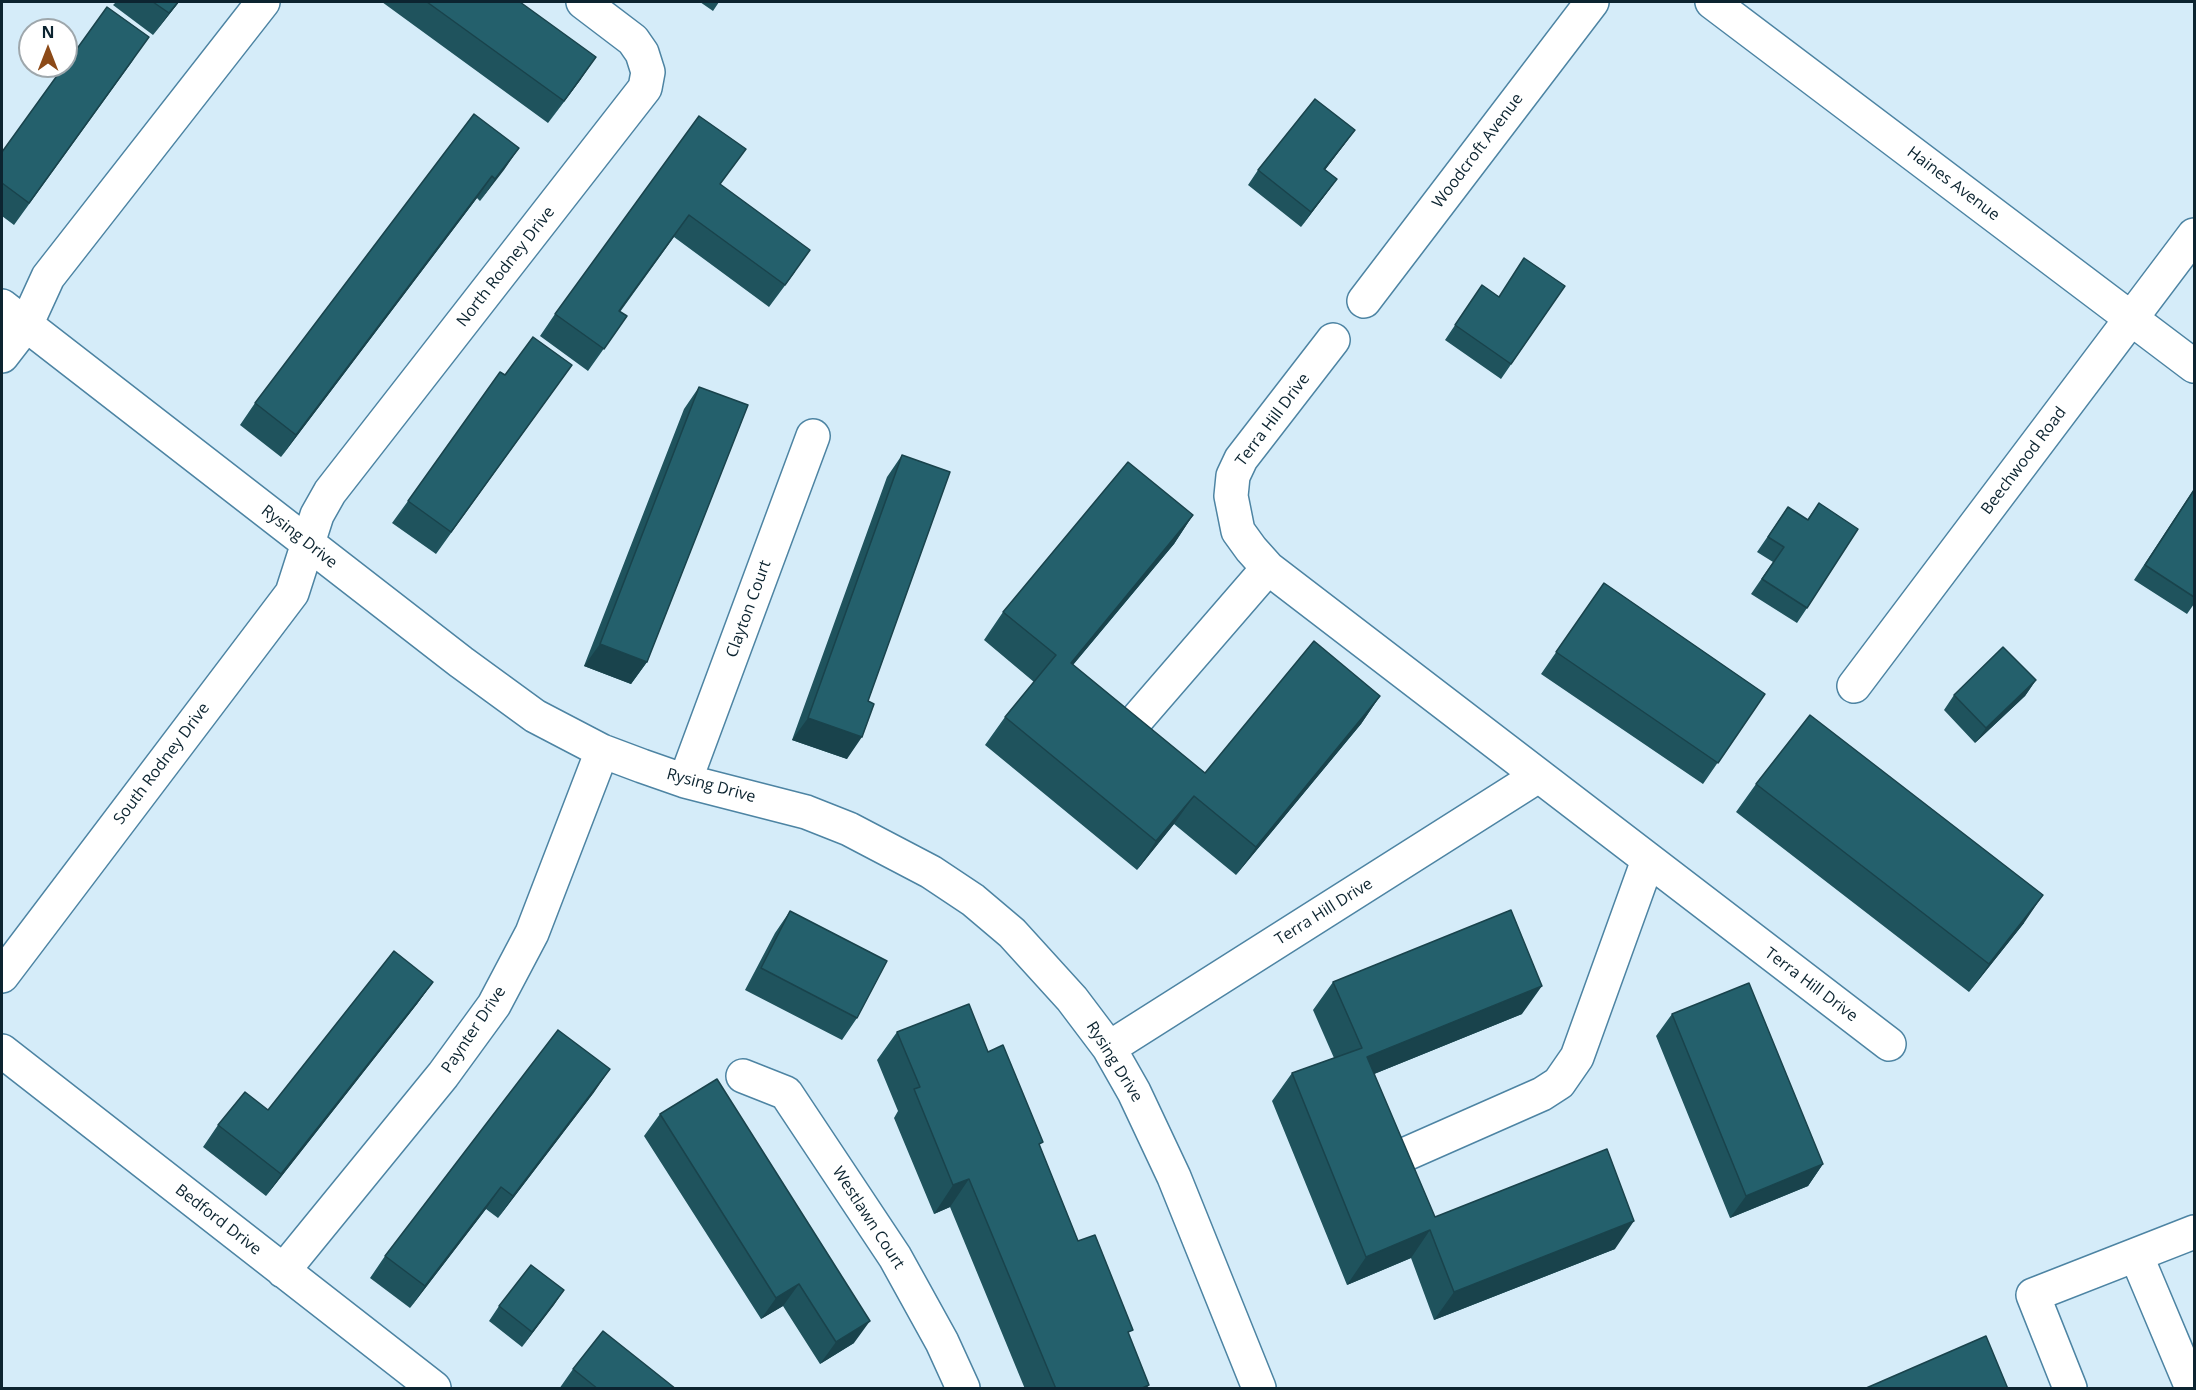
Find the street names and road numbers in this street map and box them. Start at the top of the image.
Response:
street label: Woodcroft Avenue [1429,90,1527,212]
street label: Haines Avenue [1903,143,2003,225]
street label: North Rodney Drive [453,203,559,331]
street label: Terra Hill Drive [1232,370,1314,470]
street label: Beechwood Road [1977,403,2071,519]
street label: Rysing Drive [257,501,341,573]
street label: Clayton Court [723,558,775,660]
street label: South Rodney Drive [110,699,214,829]
street label: Rysing Drive [664,765,758,807]
street label: Terra Hill Drive [1272,874,1376,950]
street label: Terra Hill Drive [1761,944,1861,1026]
street label: Paynter Drive [438,983,510,1077]
street label: Rysing Drive [1082,1018,1146,1106]
street label: Westlawn Court [828,1163,908,1273]
street label: Bedford Drive [171,1180,265,1260]

